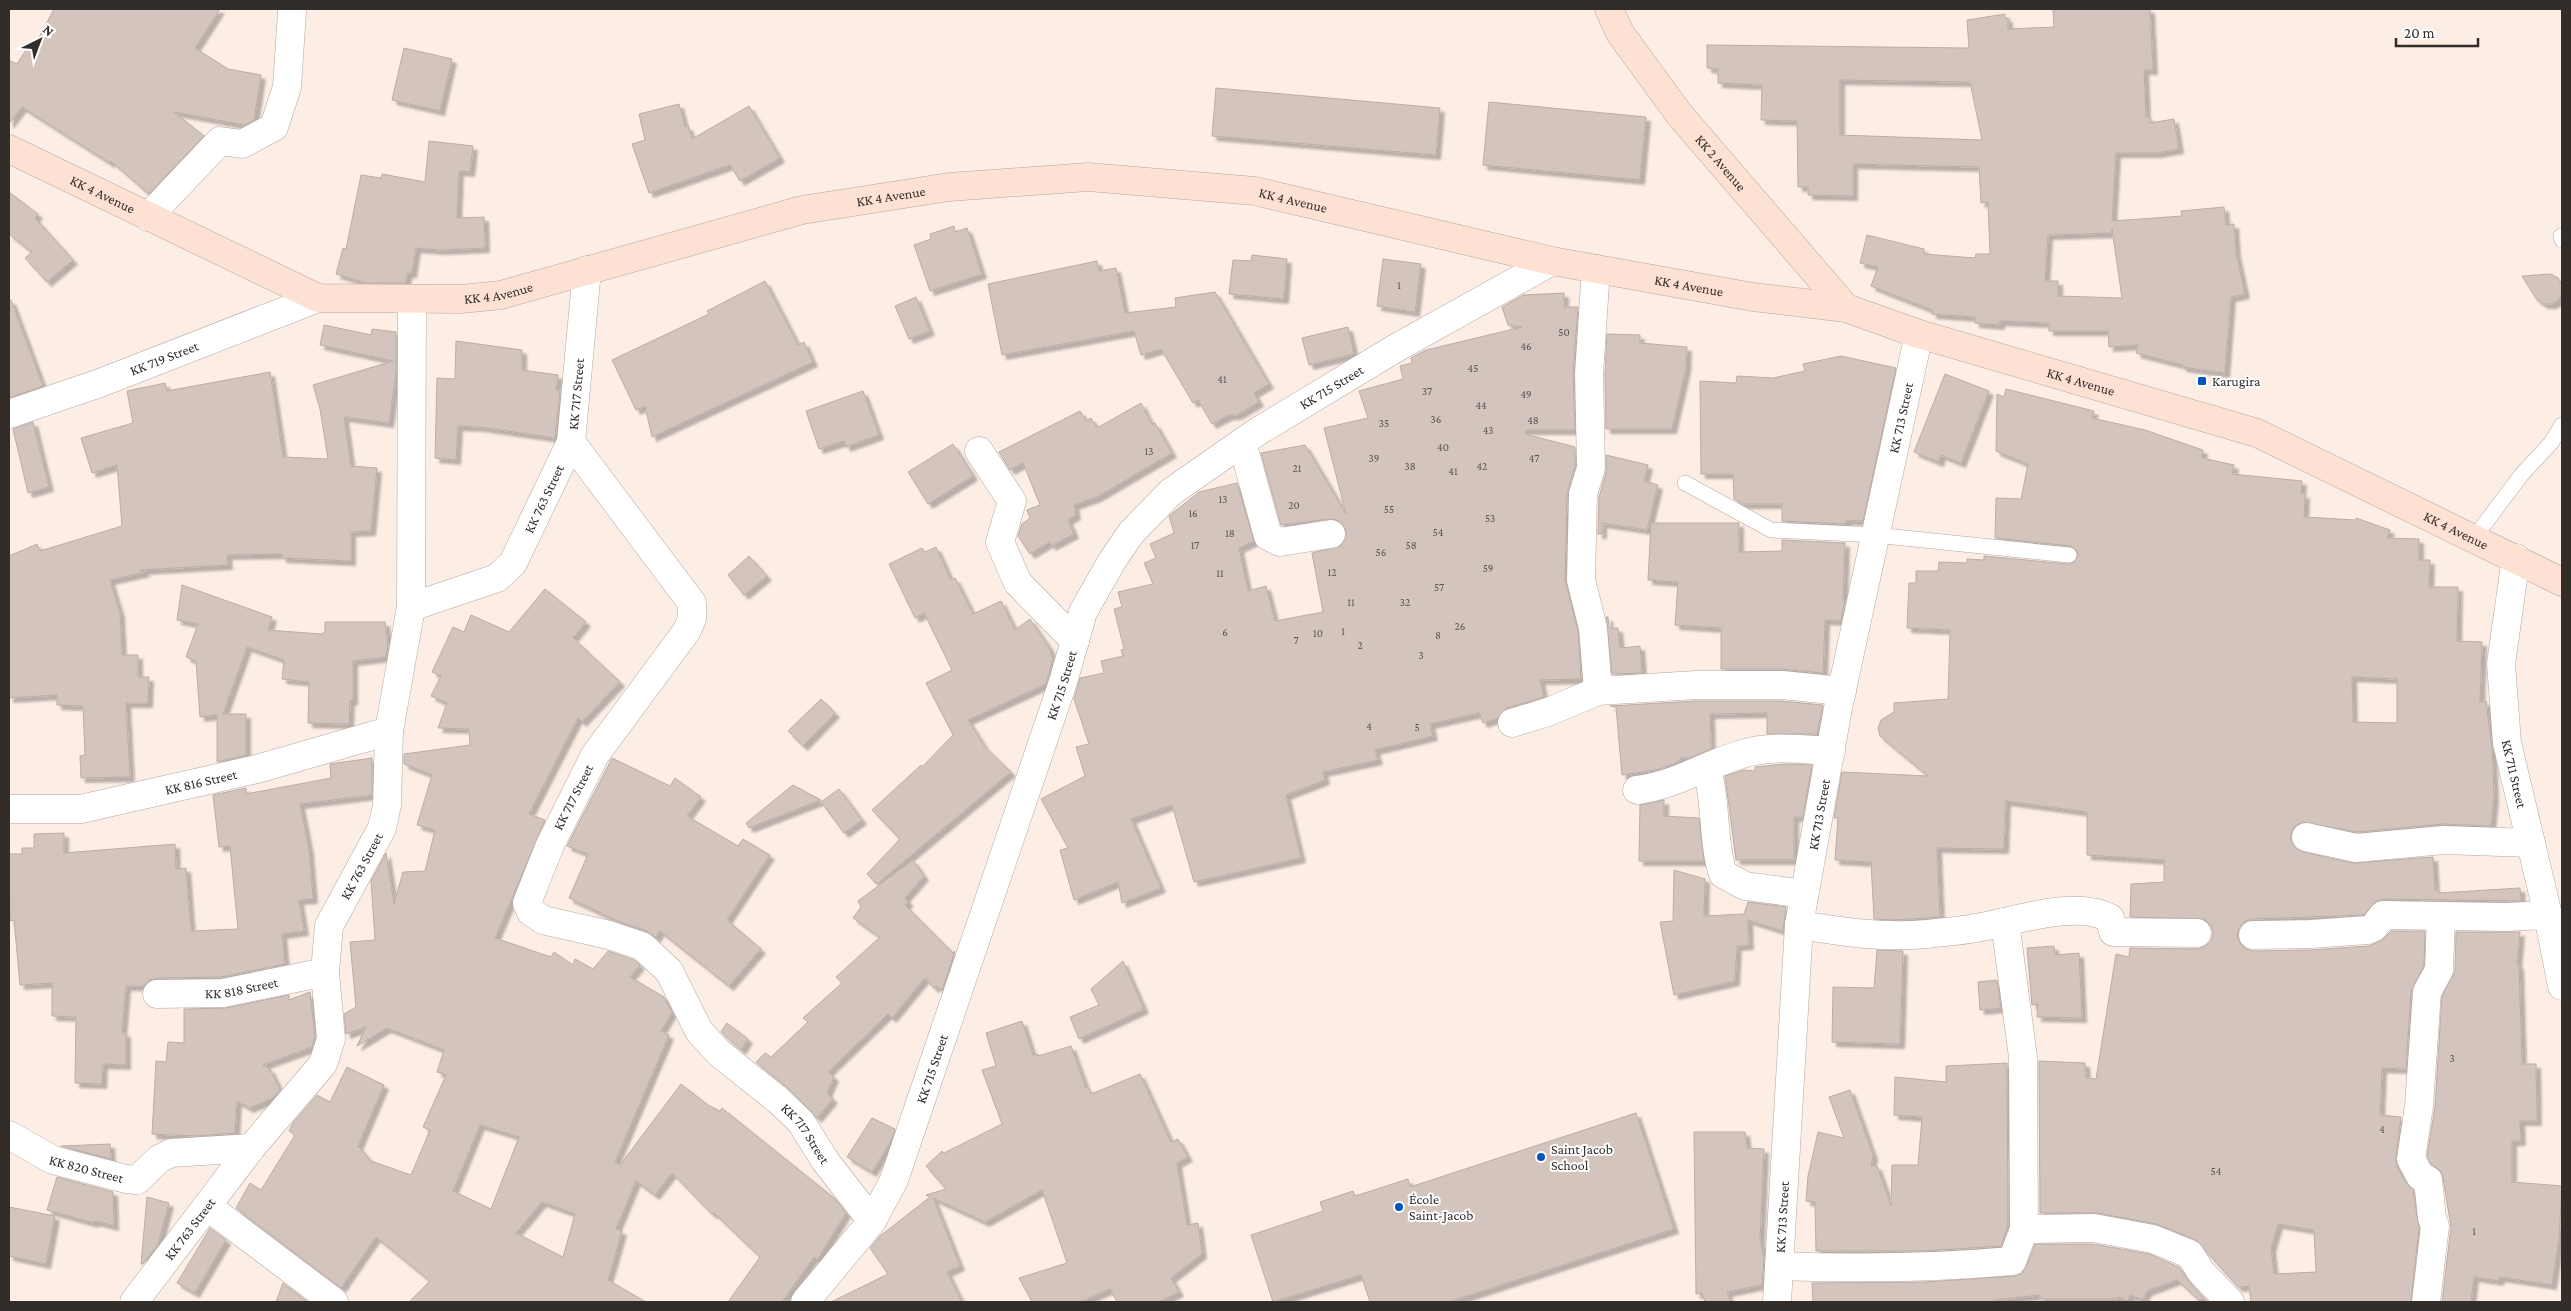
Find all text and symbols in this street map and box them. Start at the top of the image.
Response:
north arrow [15,15,65,65]
scale bar [2396,15,2478,47]
text: N [40,21,58,40]
text: 20 m [2404,25,2435,41]
street label: KK 2 Avenue [1692,131,1750,194]
street label: KK 4 Avenue [68,172,138,217]
street label: KK 4 Avenue [855,183,927,209]
street label: KK 4 Avenue [1257,184,1329,216]
street label: KK 4 Avenue [1653,271,1725,300]
street label: KK 4 Avenue [463,278,535,307]
house number: 1 [1397,279,1401,291]
house number: 50 [1558,326,1570,338]
street label: KK 719 Street [128,337,201,379]
house number: 46 [1520,340,1532,352]
street label: KK 717 Street [565,357,587,430]
street label: KK 715 Street [1297,361,1367,412]
house number: 45 [1468,362,1478,374]
street label: KK 4 Avenue [2045,364,2117,399]
house number: 41 [1217,373,1227,385]
place label: Karugira [2212,373,2261,389]
marker: Karugira [2196,375,2208,387]
street label: KK 713 Street [1885,381,1916,455]
house number: 37 [1422,385,1432,397]
house number: 49 [1520,388,1532,400]
house number: 44 [1475,399,1487,411]
house number: 36 [1431,413,1441,425]
house number: 48 [1527,414,1539,426]
house number: 35 [1379,417,1389,429]
house number: 43 [1483,424,1493,436]
house number: 40 [1437,441,1449,453]
house number: 13 [1145,445,1153,457]
house number: 39 [1369,452,1379,464]
house number: 47 [1529,452,1539,464]
house number: 38 [1404,460,1416,472]
house number: 42 [1477,460,1487,472]
street label: KK 763 Street [521,462,567,535]
house number: 21 [1293,462,1302,474]
house number: 41 [1448,465,1458,477]
house number: 13 [1219,493,1227,505]
house number: 20 [1288,499,1300,511]
house number: 55 [1384,503,1394,515]
house number: 16 [1188,507,1198,519]
street label: KK 4 Avenue [2421,508,2491,553]
house number: 53 [1485,512,1495,524]
house number: 54 [1433,526,1444,538]
house number: 18 [1225,527,1235,539]
house number: 17 [1191,539,1199,551]
house number: 58 [1405,539,1417,551]
house number: 56 [1376,546,1386,558]
house number: 59 [1483,562,1493,574]
house number: 12 [1328,566,1336,578]
house number: 11 [1216,567,1224,579]
house number: 57 [1434,581,1444,593]
house number: 11 [1347,596,1355,608]
house number: 32 [1400,596,1410,608]
house number: 26 [1455,620,1465,632]
house number: 1 [1341,625,1345,637]
house number: 6 [1222,626,1228,638]
house number: 10 [1313,627,1323,639]
house number: 8 [1435,629,1441,641]
house number: 7 [1293,634,1299,646]
house number: 2 [1357,639,1363,651]
street label: KK 715 Street [1043,648,1080,722]
house number: 3 [1418,649,1424,661]
house number: 4 [1366,720,1372,732]
house number: 5 [1414,721,1420,733]
street label: KK 711 Street [2498,738,2530,810]
street label: KK 717 Street [550,761,597,833]
street label: KK 816 Street [163,766,239,798]
street label: KK 713 Street [1805,777,1833,851]
street label: KK 763 Street [337,829,386,902]
street label: KK 818 Street [205,974,280,1001]
street label: KK 715 Street [913,1032,951,1105]
house number: 3 [2449,1052,2455,1064]
street label: KK 717 Street [778,1100,833,1167]
house number: 4 [2379,1123,2385,1135]
place label: Saint Jacob School [1551,1141,1613,1173]
street label: KK 820 Street [47,1151,126,1186]
marker: Saint Jacob School [1535,1151,1547,1163]
house number: 54 [2211,1165,2222,1177]
street label: KK 713 Street [1772,1180,1792,1254]
place label: École Saint-Jacob [1409,1191,1473,1223]
street label: KK 763 Street [161,1194,219,1263]
marker: École Saint-Jacob [1393,1201,1405,1213]
house number: 1 [2472,1225,2476,1237]

